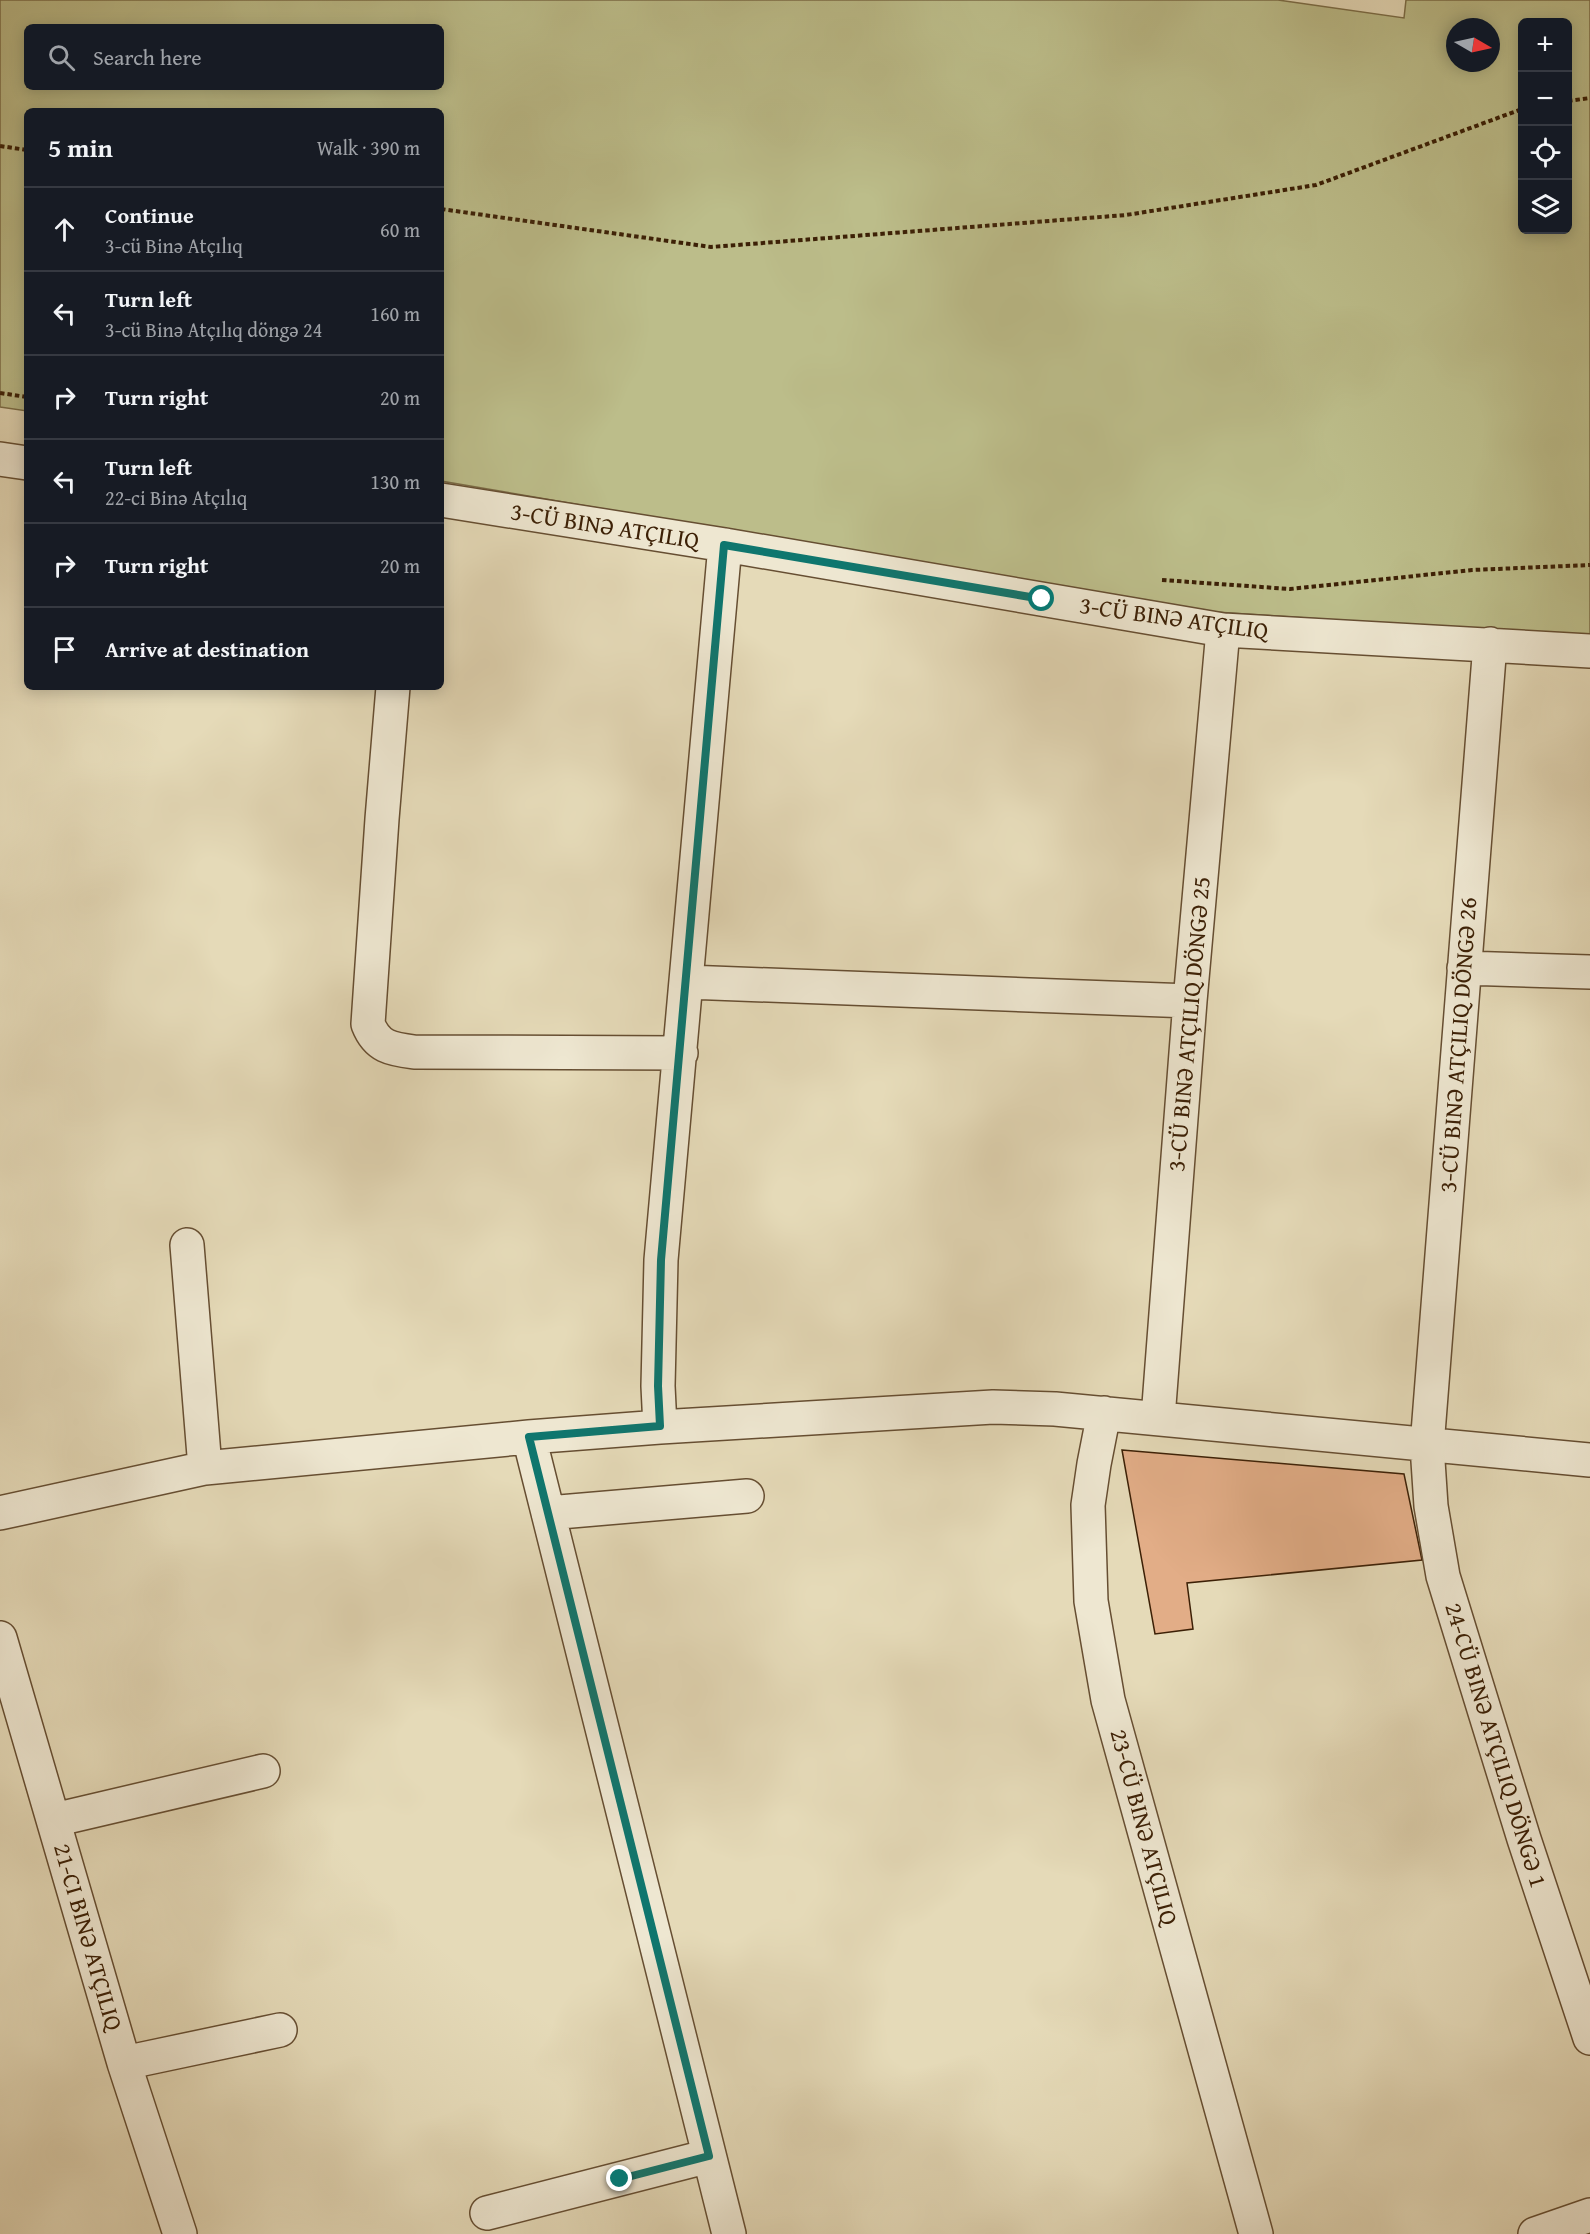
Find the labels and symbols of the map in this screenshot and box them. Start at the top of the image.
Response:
north arrow [1446,18,1500,72]
street label: 3-CÜ BINƏ ATÇILIQ [508,493,703,558]
route start [1028,585,1054,611]
street label: 3-CÜ BINƏ ATÇILIQ [1077,587,1272,648]
street label: 3-CÜ BINƏ ATÇILIQ DÖNGƏ 25 [1158,875,1219,1173]
street label: 3-CÜ BINƏ ATÇILIQ DÖNGƏ 26 [1430,896,1485,1194]
street label: 24-CÜ BINƏ ATÇILIQ DÖNGƏ 1 [1436,1598,1557,1892]
street label: 23-CÜ BINƏ ATÇILIQ [1101,1725,1188,1930]
street label: 21-CI BINƏ ATÇILIQ [45,1839,132,2036]
route end [606,2165,632,2191]

